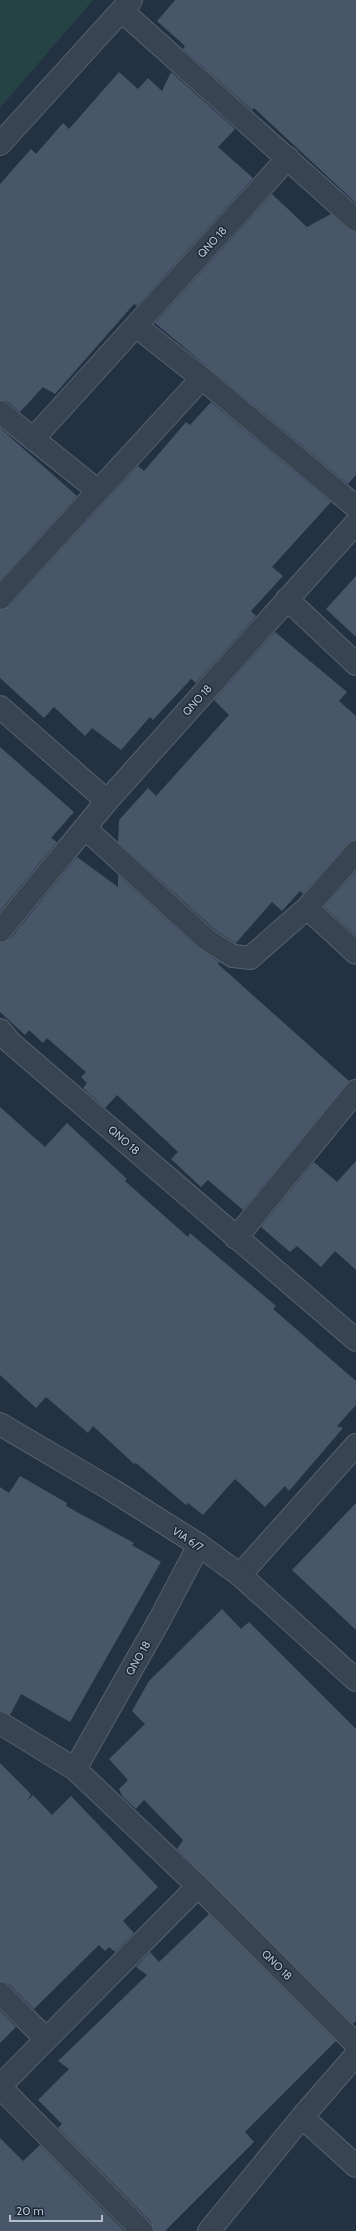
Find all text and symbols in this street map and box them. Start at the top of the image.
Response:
street label: QNO 18 [194,223,230,261]
street label: QNO 18 [179,681,215,719]
street label: QNO 18 [105,1122,143,1158]
street label: VIA 6/7 [170,1524,206,1554]
street label: QNO 18 [123,1638,153,1678]
street label: QNO 18 [259,1947,295,1983]
scale bar [10,2197,102,2223]
text: 20 m [16,2203,44,2218]

